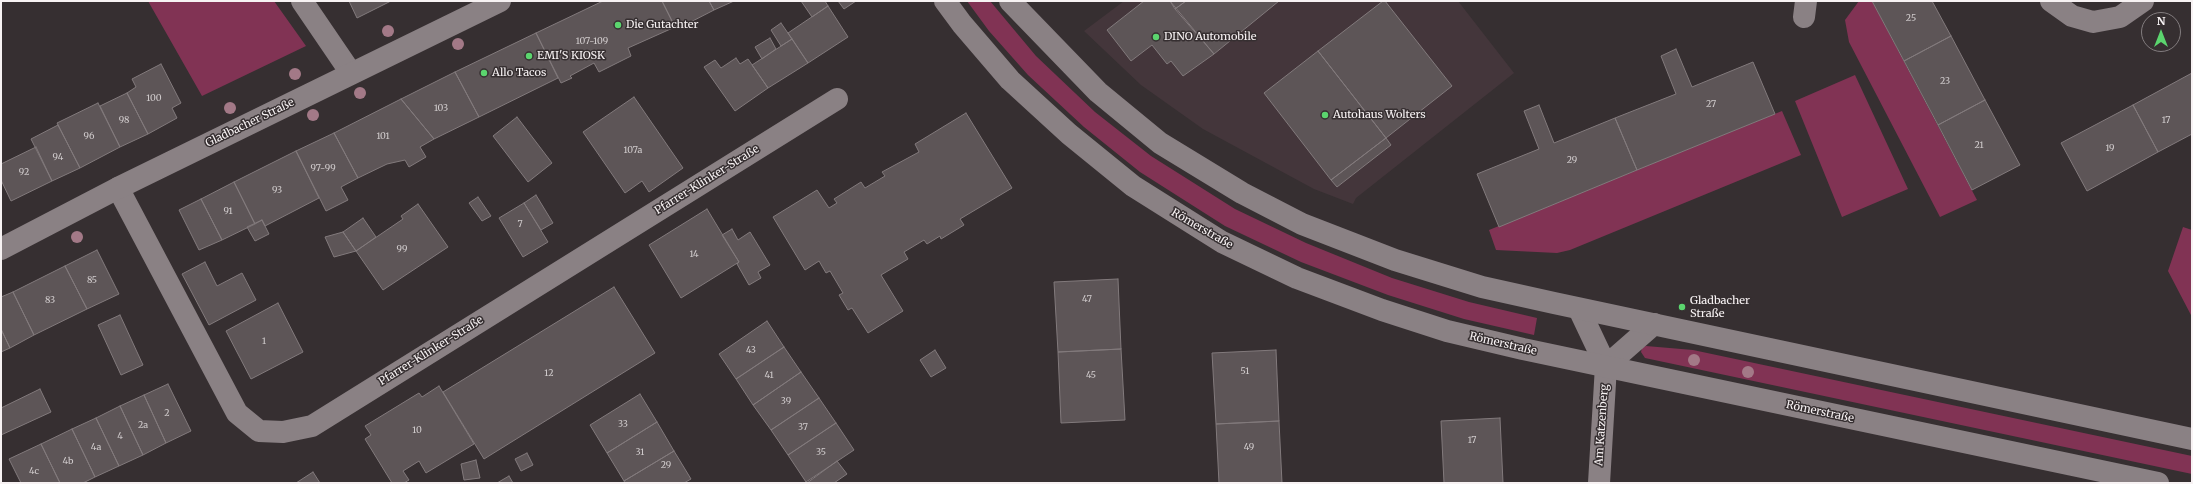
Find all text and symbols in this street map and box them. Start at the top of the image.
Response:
north arrow [2141,12,2181,52]
house number: 25 [1906,13,1916,23]
text: N [2157,14,2165,28]
place label: Die Gutachter [626,18,698,32]
marker: Die Gutachter [613,20,623,30]
place label: DINO Automobile [1164,30,1257,44]
marker: DINO Automobile [1151,32,1161,42]
house number: 107-109 [576,36,608,46]
place label: EMI'S KIOSK [537,49,605,63]
marker: EMI'S KIOSK [524,51,534,61]
place label: Allo Tacos [492,66,546,80]
marker: Allo Tacos [479,68,489,78]
house number: 23 [1940,76,1950,86]
house number: 100 [146,93,162,103]
street label: Gladbacher Straße [203,96,297,150]
house number: 27 [1706,99,1716,109]
house number: 103 [434,103,448,113]
place label: Autohaus Wolters [1333,108,1426,122]
marker: Autohaus Wolters [1320,110,1330,120]
house number: 98 [119,115,129,125]
house number: 17 [2162,115,2170,125]
house number: 96 [84,131,94,141]
house number: 101 [376,131,390,141]
house number: 21 [1974,140,1984,150]
street label: Pfarrer-Klinker-Straße [652,142,762,218]
house number: 19 [2105,143,2115,153]
house number: 107a [624,145,642,155]
house number: 94 [53,152,63,162]
house number: 29 [1567,155,1577,165]
house number: 97-99 [310,163,336,173]
house number: 92 [19,167,29,177]
house number: 93 [272,185,282,195]
house number: 91 [223,206,233,216]
street label: Römerstraße [1169,206,1235,252]
house number: 7 [517,219,523,229]
house number: 99 [397,244,407,254]
house number: 14 [689,249,699,259]
house number: 85 [87,275,97,285]
house number: 47 [1082,294,1092,304]
place label: Gladbacher Straße [1690,294,1750,320]
house number: 83 [45,295,55,305]
marker: Gladbacher Straße [1677,302,1687,312]
street label: Pfarrer-Klinker-Straße [376,313,486,389]
street label: Römerstraße [1468,330,1538,358]
house number: 1 [262,336,266,346]
house number: 43 [746,345,756,355]
house number: 51 [1241,366,1249,376]
house number: 12 [544,368,554,378]
house number: 41 [765,370,773,380]
house number: 45 [1086,370,1096,380]
street label: Am Katzenberg [1593,384,1611,466]
house number: 39 [781,396,791,406]
street label: Römerstraße [1785,398,1855,426]
house number: 2 [164,408,170,418]
house number: 33 [618,419,628,429]
house number: 2a [138,420,148,430]
house number: 37 [798,422,808,432]
house number: 10 [412,425,422,435]
house number: 4 [117,431,123,441]
house number: 17 [1468,435,1476,445]
house number: 4a [91,442,101,452]
house number: 49 [1244,442,1254,452]
house number: 31 [636,447,644,457]
house number: 35 [816,447,826,457]
house number: 4b [63,456,73,466]
house number: 29 [661,460,671,470]
house number: 4c [29,466,39,476]

